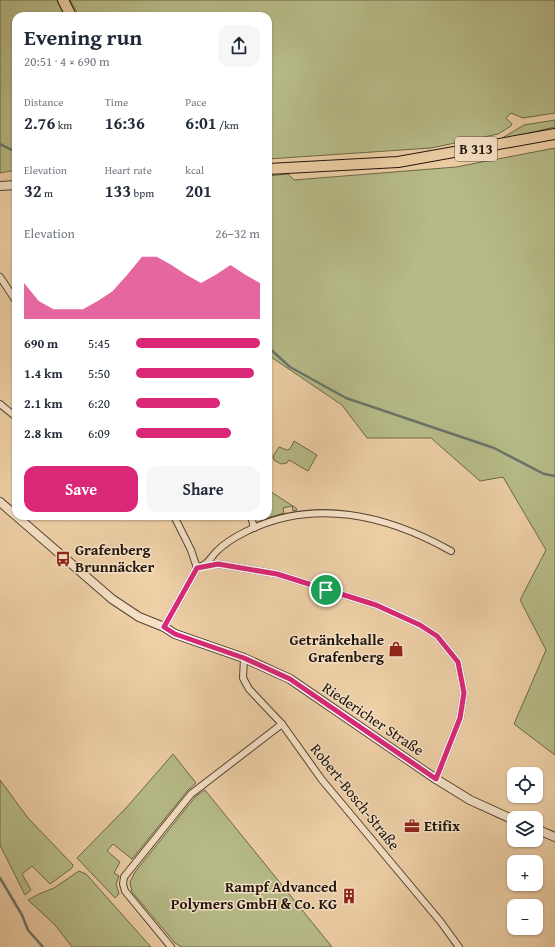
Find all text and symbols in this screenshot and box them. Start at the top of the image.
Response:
text: Evening run [24,21,142,53]
button: share [218,25,260,67]
text: 20:51 · 4 × 690 m [24,52,110,71]
text: Distance [24,94,63,110]
text: Time [105,94,128,110]
text: Pace [185,94,206,110]
text: 2.76 [24,110,55,135]
text: 16:36 [105,110,145,135]
text: 6:01 [185,110,217,135]
text: km [55,117,72,133]
text: /km [217,117,239,133]
road number: B 313 [455,137,497,161]
text: Elevation [24,162,67,178]
text: Heart rate [105,162,152,178]
text: kcal [185,162,204,178]
text: 32 [24,178,42,203]
text: 133 [105,178,131,203]
text: 201 [185,178,212,203]
text: m [42,185,53,201]
text: bpm [131,185,154,201]
text: Elevation [24,224,75,243]
text: 26–32 m [215,224,260,243]
text: 690 m [24,334,58,353]
text: 5:45 [88,334,110,353]
text: 1.4 km [24,364,63,383]
text: 5:50 [88,364,110,383]
text: 2.1 km [24,394,63,413]
text: 6:20 [88,394,110,413]
text: 2.8 km [24,424,63,443]
text: 6:09 [88,424,110,443]
button: Save [24,466,138,512]
button: Share [146,466,260,512]
place label: Grafenberg Brunnäcker [75,539,154,577]
bus stop icon: Grafenberg Brunnäcker [54,550,72,568]
pin [309,573,343,607]
icon: arrive [315,579,337,601]
place label: Getränkehalle Grafenberg [290,629,384,667]
shop icon: Getränkehalle Grafenberg [387,640,405,658]
street label: Riedericher Straße [318,677,428,760]
street label: Robert-Bosch-Straße [306,739,405,854]
map controls [507,767,543,935]
button: locate [507,767,543,803]
button: layers [507,811,543,847]
place label: Etifix [424,815,460,836]
office icon: Etifix [403,817,421,835]
button: + [507,855,543,891]
place label: Rampf Advanced Polymers GmbH & Co. KG [171,876,337,914]
building icon: Rampf Advanced Polymers GmbH & Co. KG [340,887,358,905]
button: − [507,899,543,935]

